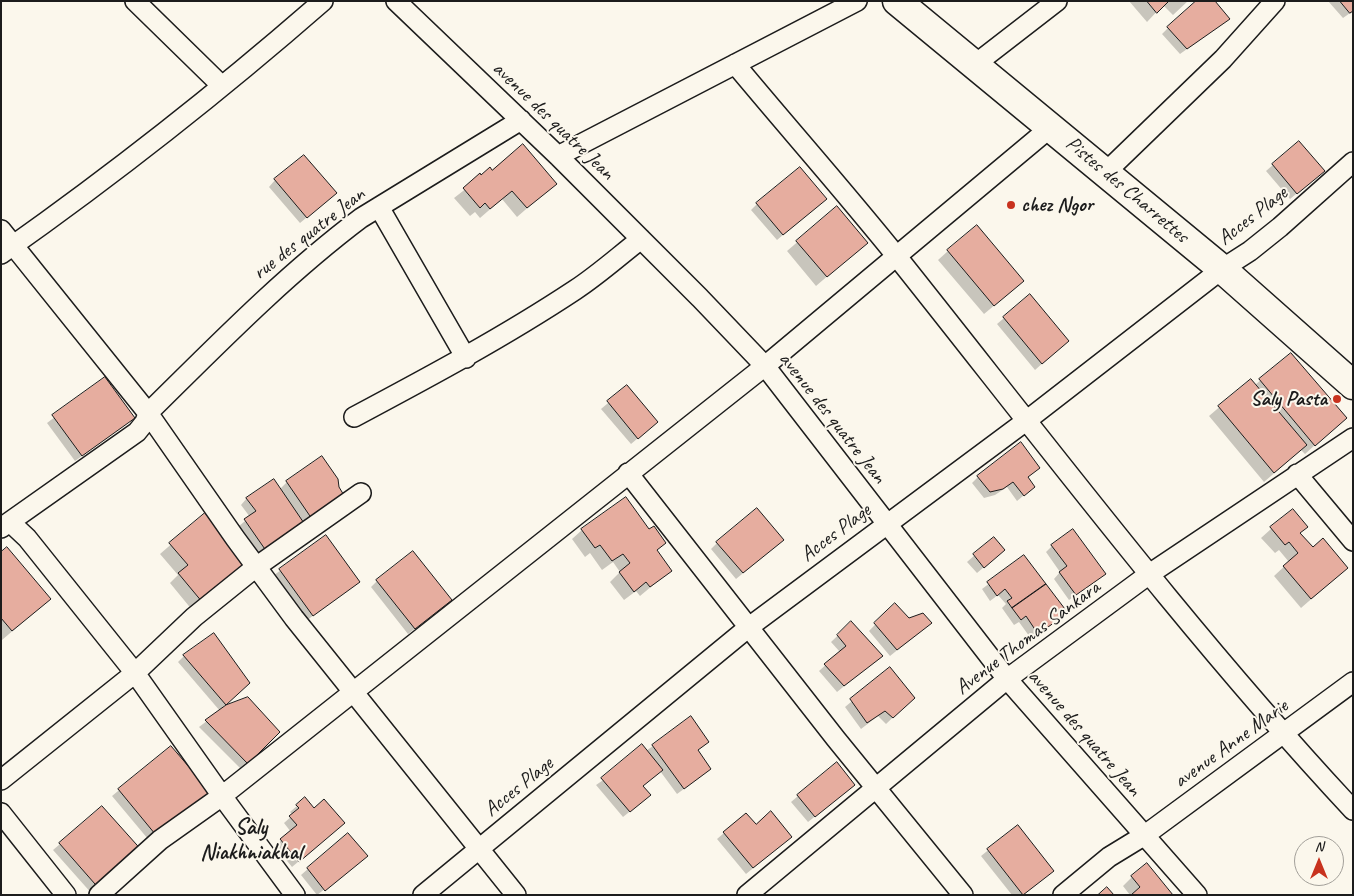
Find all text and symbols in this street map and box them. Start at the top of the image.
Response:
street label: avenue des quatre Jean [487,56,619,186]
street label: Pistes des Charrettes [1060,131,1194,249]
street label: Acces Plage [1213,181,1293,251]
street label: rue des quatre Jean [248,182,370,286]
place label: chez Ngor [1021,192,1093,218]
marker: chez Ngor [1005,199,1017,211]
street label: avenue des quatre Jean [773,347,891,489]
place label: Saly Pasta [1250,386,1327,412]
marker: Saly Pasta [1331,393,1343,405]
street label: Acces Plage [796,498,876,568]
street label: Avenue Thomas Sankara [951,575,1105,701]
street label: avenue des quatre Jean [1022,664,1146,802]
street label: avenue Anne Marie [1169,694,1293,794]
street label: Acces Plage [479,752,559,822]
district label: Saly Niakhniakhal [200,815,302,866]
north arrow [1294,836,1344,886]
text: N [1315,838,1323,855]

